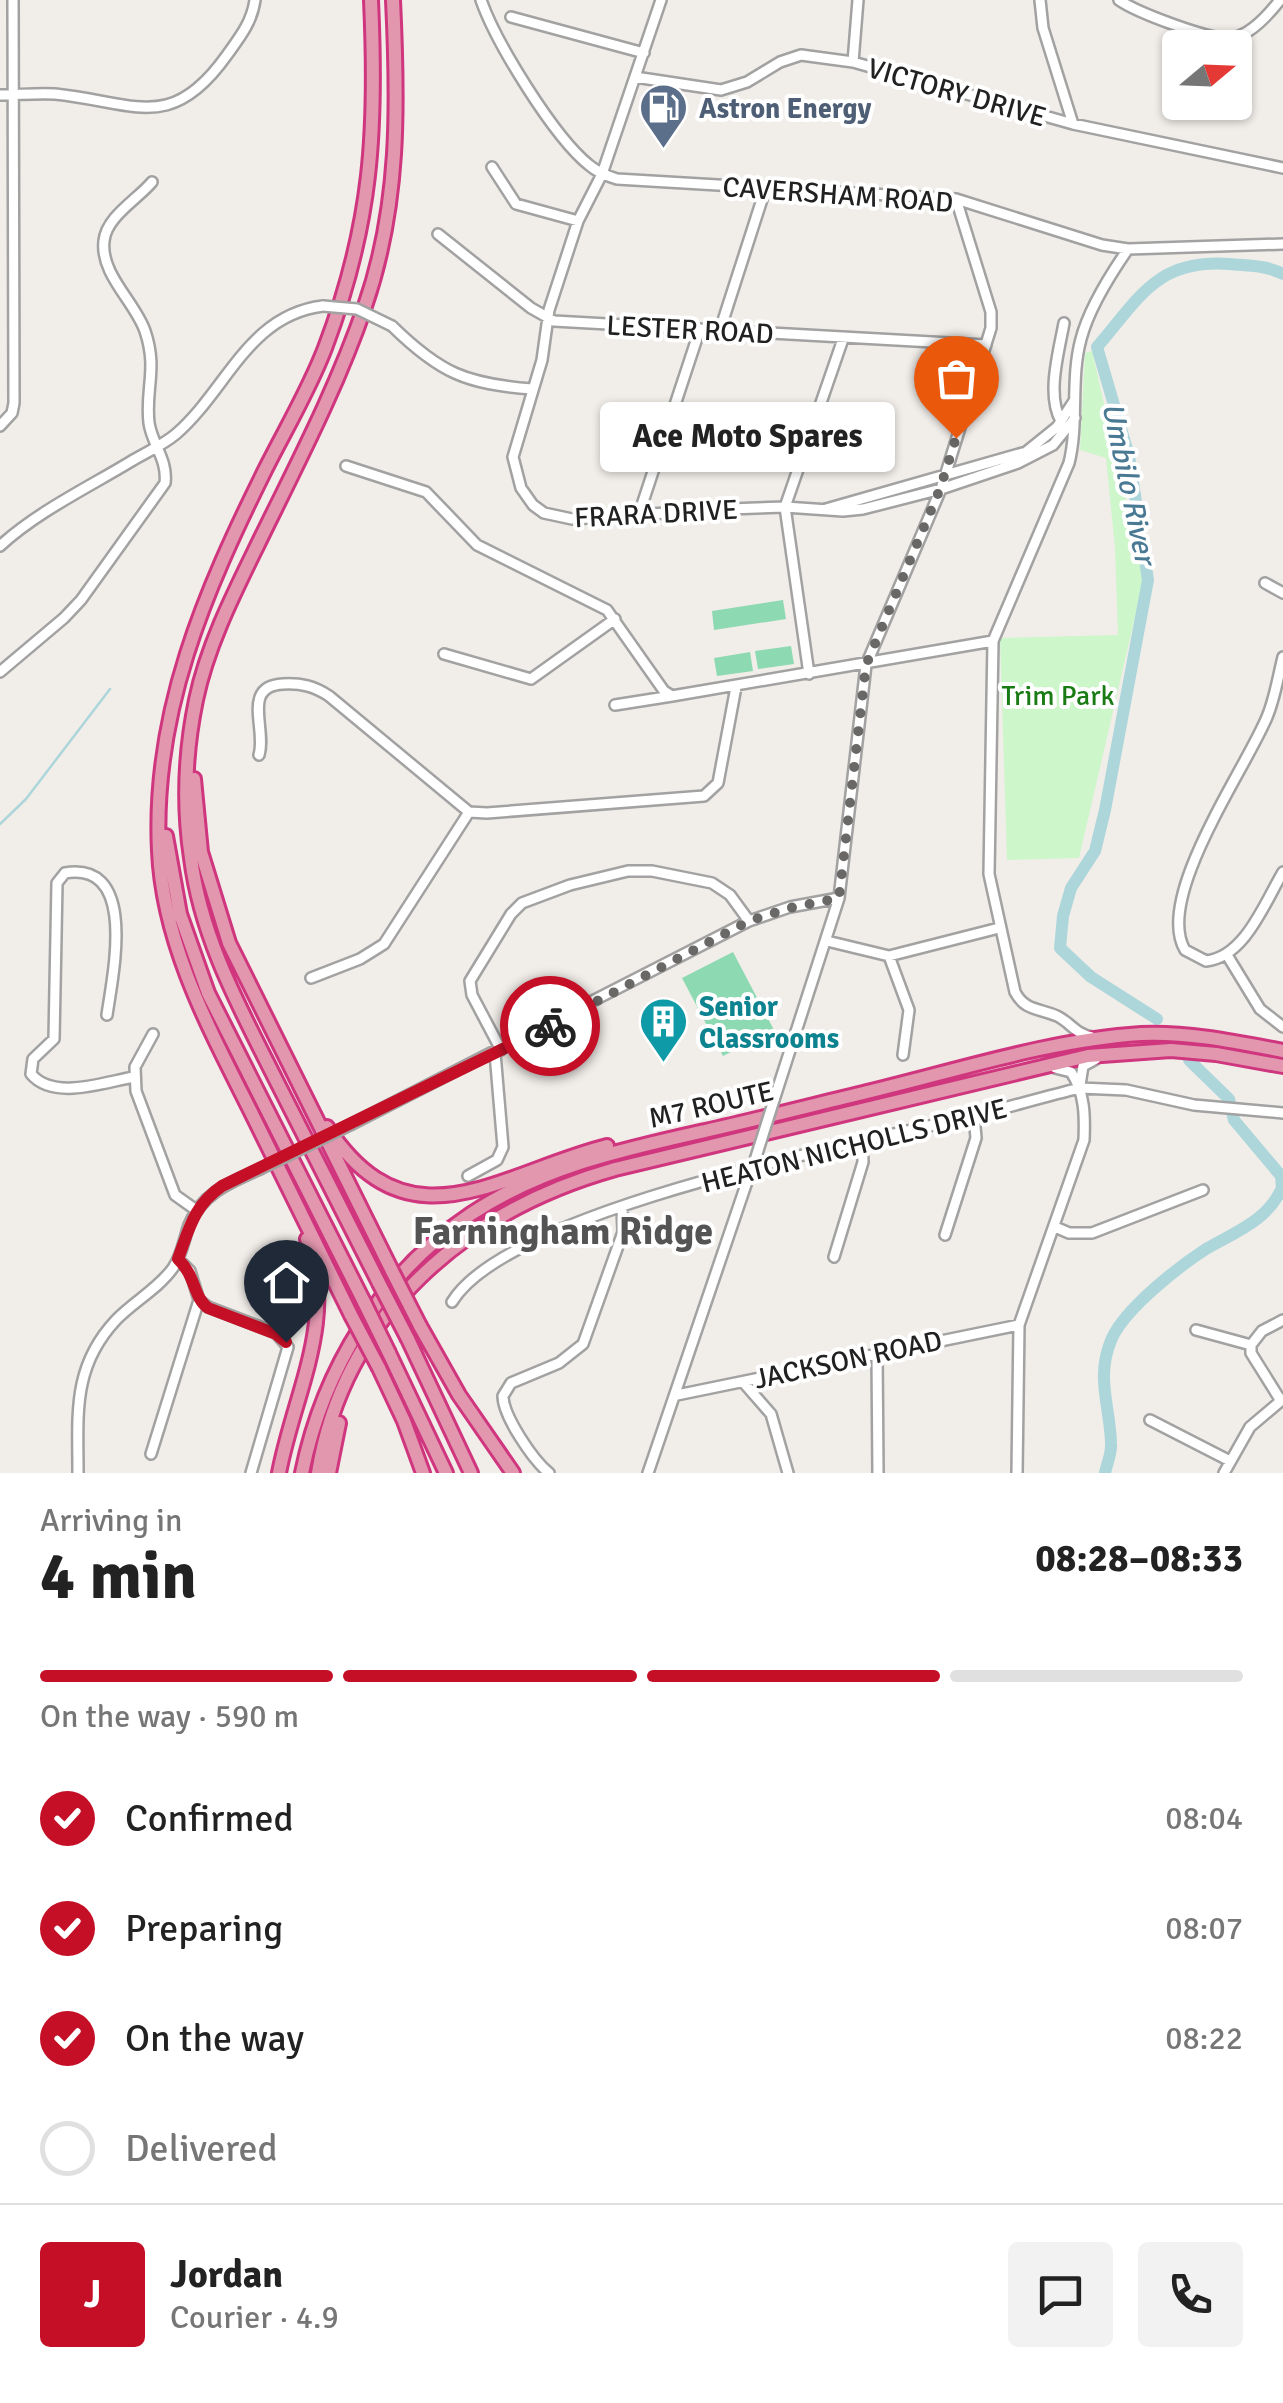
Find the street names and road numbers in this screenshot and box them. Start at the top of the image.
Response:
street label: VICTORY DRIVE [864,51,1050,135]
street label: CAVERSHAM ROAD [721,170,955,220]
street label: LESTER ROAD [606,309,774,351]
street label: FRARA DRIVE [573,493,739,535]
street label: M7 ROUTE [645,1074,777,1136]
street label: HEATON NICHOLLS DRIVE [698,1092,1011,1200]
street label: JACKSON ROAD [751,1323,945,1396]

